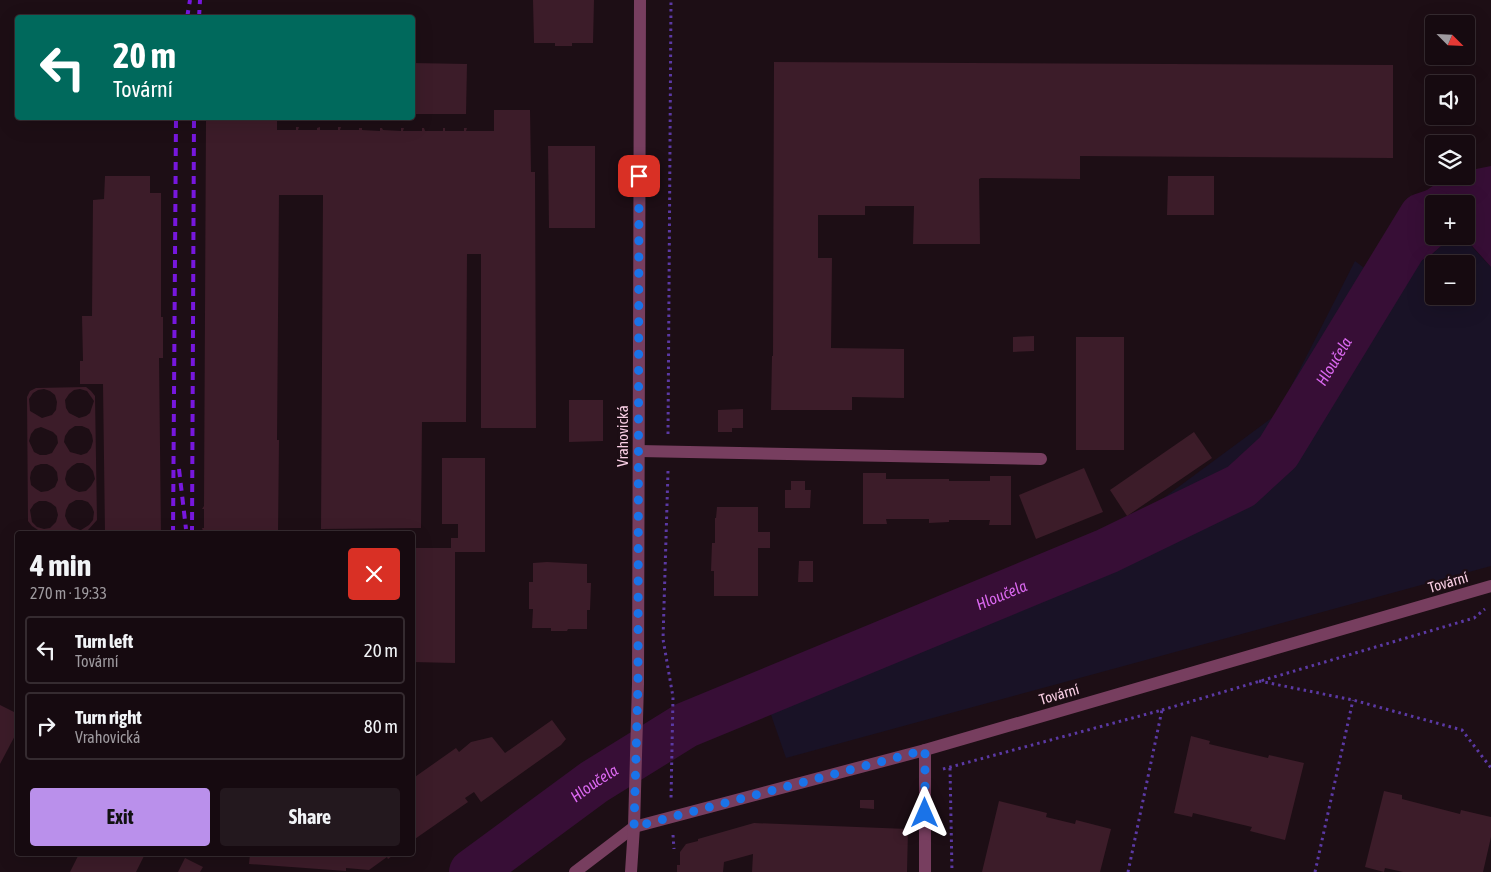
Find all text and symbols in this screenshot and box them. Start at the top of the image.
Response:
north arrow [1425,15,1475,65]
map controls [1425,15,1475,305]
icon: left [30,35,95,100]
text: 20 m [113,35,176,75]
button: sound [1425,75,1475,125]
text: Tovární [113,76,173,102]
button: layers [1425,135,1475,185]
pin [618,155,660,197]
icon: arrive [625,162,653,190]
button: + [1425,195,1475,245]
button: − [1425,255,1475,305]
water label: Hloučela [1312,333,1355,389]
street label: Vrahovická [614,405,631,467]
text: 4 min [30,548,91,582]
button: close [348,548,400,600]
street label: Tovární [1426,568,1470,596]
water label: Hloučela [973,576,1030,613]
text: 270 m · 19:33 [30,584,107,602]
text: Turn left [75,630,133,652]
icon: left [32,636,60,664]
text: 20 m [364,639,398,661]
text: Tovární [75,652,118,670]
street label: Tovární [1037,680,1081,708]
text: Turn right [75,706,142,728]
icon: right [32,712,60,740]
text: 80 m [364,715,398,737]
text: Vrahovická [75,728,140,746]
water label: Hloučela [567,760,621,805]
position arrow [898,786,950,838]
button: Exit [30,788,210,846]
button: Share [220,788,400,846]

